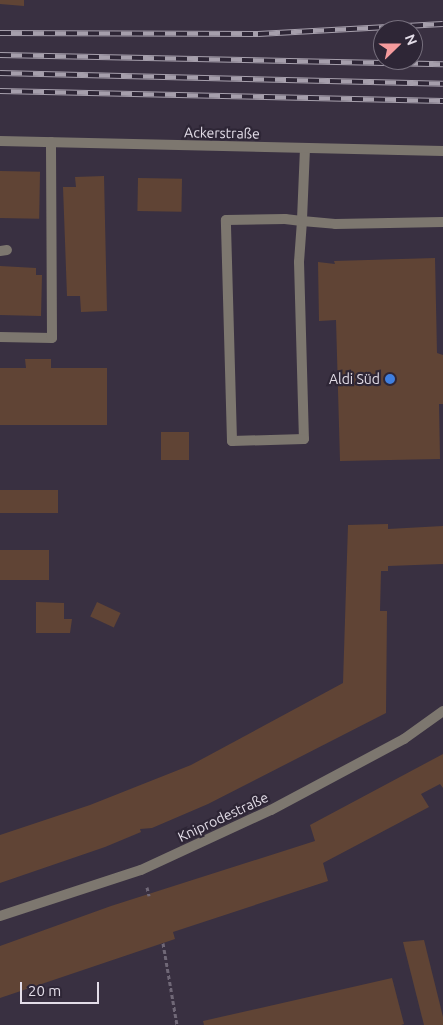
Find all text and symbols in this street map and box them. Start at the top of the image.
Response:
north arrow [373,20,423,70]
text: N [402,32,420,48]
street label: Ackerstraße [184,124,260,142]
place label: Aldi Süd [329,371,380,387]
marker: Aldi Süd [384,373,396,385]
street label: Kniprodestraße [175,789,271,845]
scale bar [22,972,101,1004]
text: 20 m [28,982,61,999]

